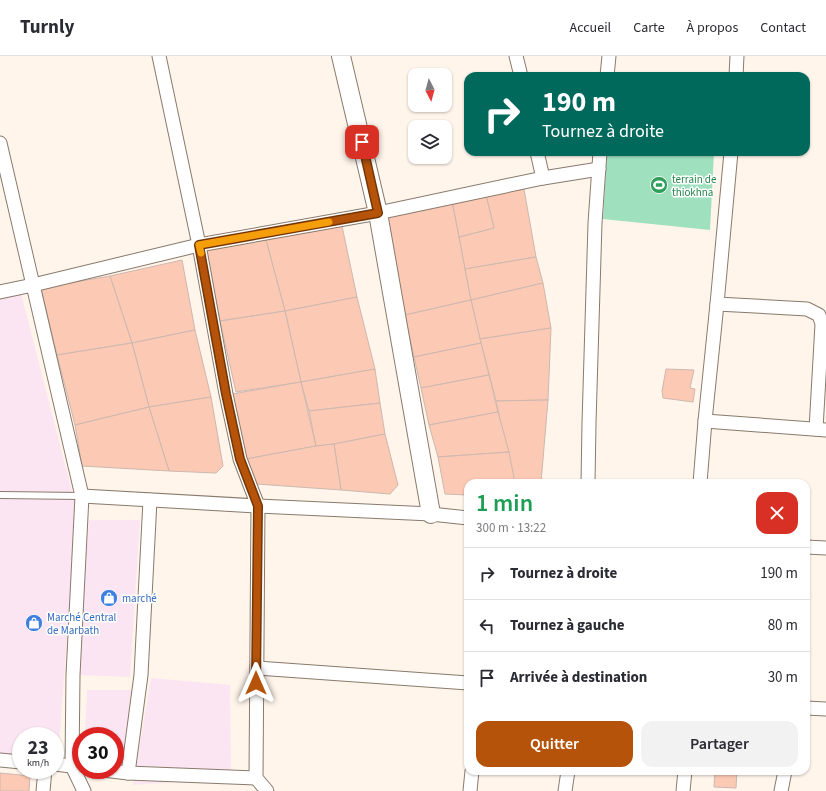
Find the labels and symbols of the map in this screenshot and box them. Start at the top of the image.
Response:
north arrow [408,68,452,112]
pin [345,125,379,159]
place label: terrain de thiokhna [672,172,717,200]
sports icon: terrain de thiokhna [649,175,669,195]
shop icon: marché [99,588,119,608]
place label: marché [122,591,157,606]
place label: Marché Central de Marbath [47,610,116,638]
shop icon: Marché Central de Marbath [24,613,44,633]
position arrow [235,662,277,704]
speed limit sign: 30 [72,727,124,779]

